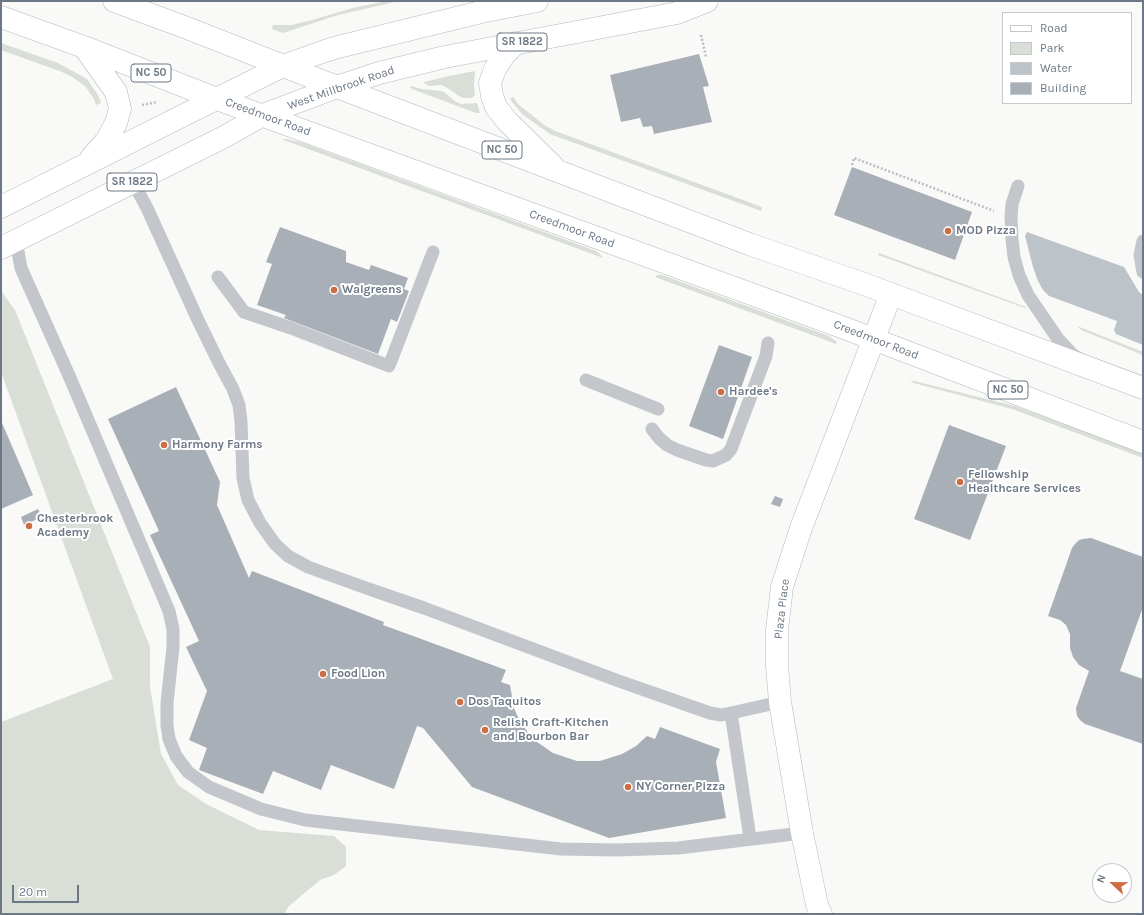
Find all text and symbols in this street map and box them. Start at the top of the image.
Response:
legend [1002,12,1132,104]
text: Road [1040,21,1068,35]
road number: SR 1822 [497,33,547,51]
text: Park [1040,41,1064,55]
text: Water [1040,61,1072,75]
street label: West Millbrook Road [286,63,396,113]
road number: NC 50 [131,64,171,82]
text: Building [1040,81,1086,95]
street label: Creedmoor Road [223,95,313,139]
road number: NC 50 [482,141,522,159]
road number: SR 1822 [107,173,157,191]
street label: Creedmoor Road [527,207,617,251]
place label: MOD Pizza [956,224,1016,238]
marker: MOD Pizza [943,226,953,236]
place label: Walgreens [342,283,402,297]
marker: Walgreens [329,285,339,295]
street label: Creedmoor Road [831,317,921,363]
road number: NC 50 [988,381,1028,399]
place label: Hardee's [729,385,778,399]
marker: Hardee's [716,387,726,397]
place label: Harmony Farms [172,438,263,452]
marker: Harmony Farms [159,440,169,450]
place label: Fellowship Healthcare Services [968,468,1081,496]
marker: Fellowship Healthcare Services [955,477,965,487]
place label: Chesterbrook Academy [37,512,113,540]
marker: Chesterbrook Academy [24,521,34,531]
street label: Plaza Place [771,578,793,640]
place label: Food Lion [331,667,385,681]
marker: Food Lion [318,669,328,679]
place label: Dos Taquitos [468,695,541,709]
marker: Dos Taquitos [455,697,465,707]
place label: Relish Craft-Kitchen and Bourbon Bar [493,716,609,744]
marker: Relish Craft-Kitchen and Bourbon Bar [480,725,490,735]
place label: NY Corner Pizza [636,780,725,794]
marker: NY Corner Pizza [623,782,633,792]
north arrow [1092,863,1132,903]
text: N [1094,873,1109,885]
scale bar [14,877,81,903]
text: 20 m [19,885,47,899]

